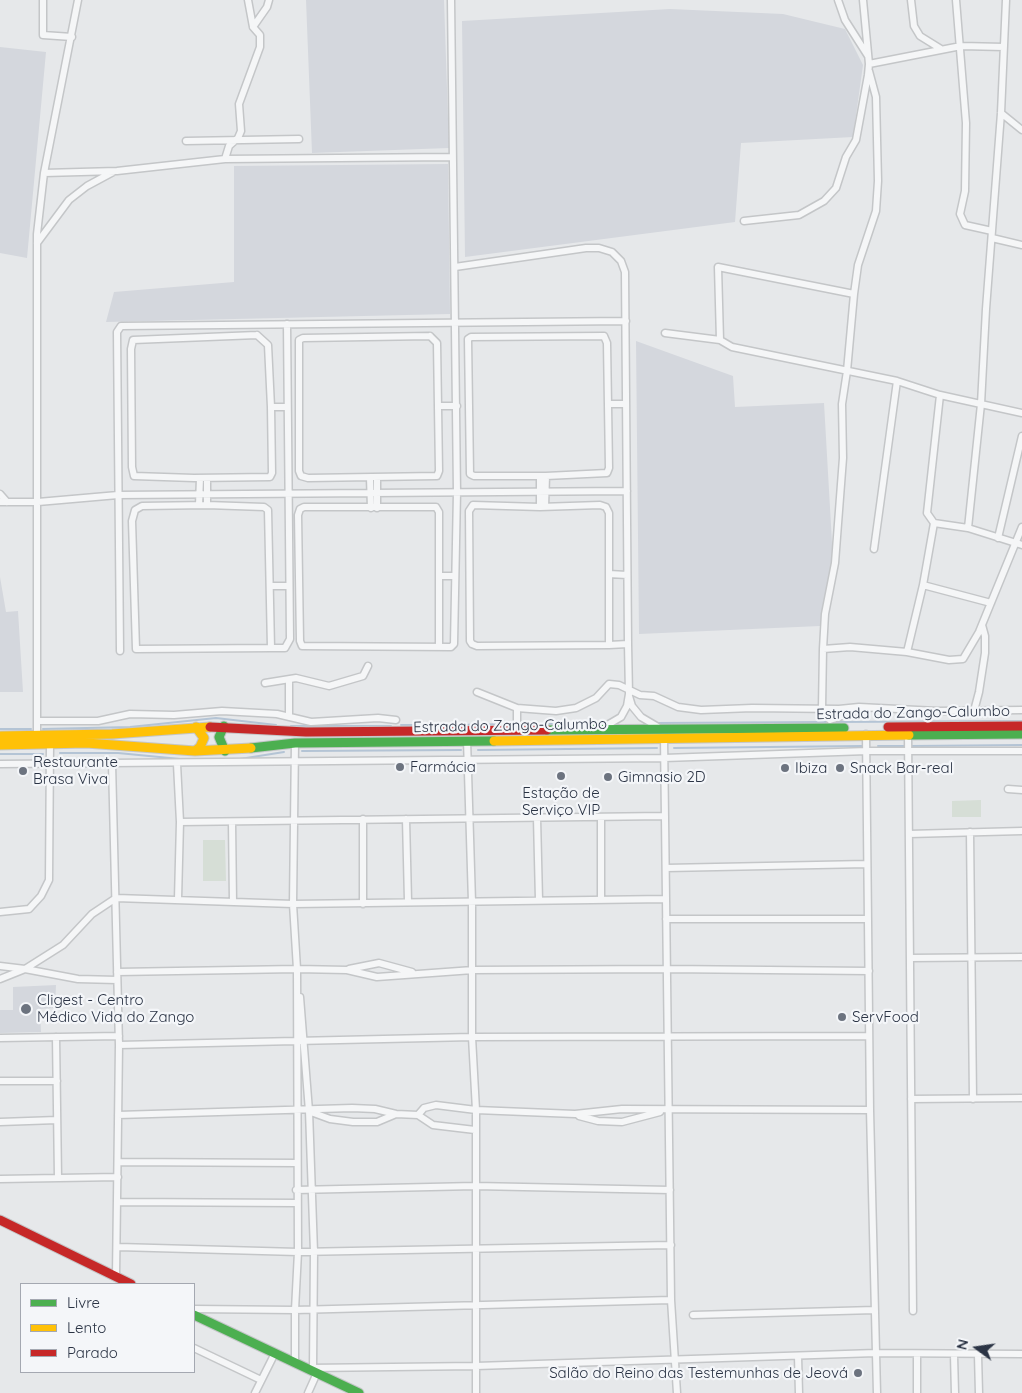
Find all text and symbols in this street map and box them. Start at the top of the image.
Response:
street label: Estrada do Zango-Calumbo [816,702,1010,724]
street label: Estrada do Zango-Calumbo [413,715,607,737]
place label: Restaurante Brasa Viva [33,753,118,788]
place label: Farmácia [410,758,476,776]
place label: Ibiza [795,759,827,777]
place label: Snack Bar-real [850,759,953,777]
marker: Farmácia [394,761,406,773]
marker: Ibiza [779,762,791,774]
marker: Snack Bar-real [834,762,846,774]
marker: Restaurante Brasa Viva [17,765,29,777]
place label: Gimnasio 2D [618,768,706,786]
marker: Estação de Serviço VIP [555,770,567,782]
marker: Gimnasio 2D [602,771,614,783]
place label: Estação de Serviço VIP [522,784,600,819]
place label: Cligest - Centro Médico Vida do Zango [37,991,194,1026]
marker: Cligest - Centro Médico Vida do Zango [19,1002,33,1016]
place label: ServFood [852,1008,919,1026]
marker: ServFood [836,1011,848,1023]
legend [20,1283,195,1373]
text: Livre [67,1293,100,1312]
text: Lento [67,1318,106,1337]
north arrow [952,1323,1002,1373]
text: N [952,1337,972,1352]
text: Parado [67,1343,118,1362]
place label: Salão do Reino das Testemunhas de Jeová [549,1364,848,1382]
marker: Salão do Reino das Testemunhas de Jeová [852,1367,864,1379]

